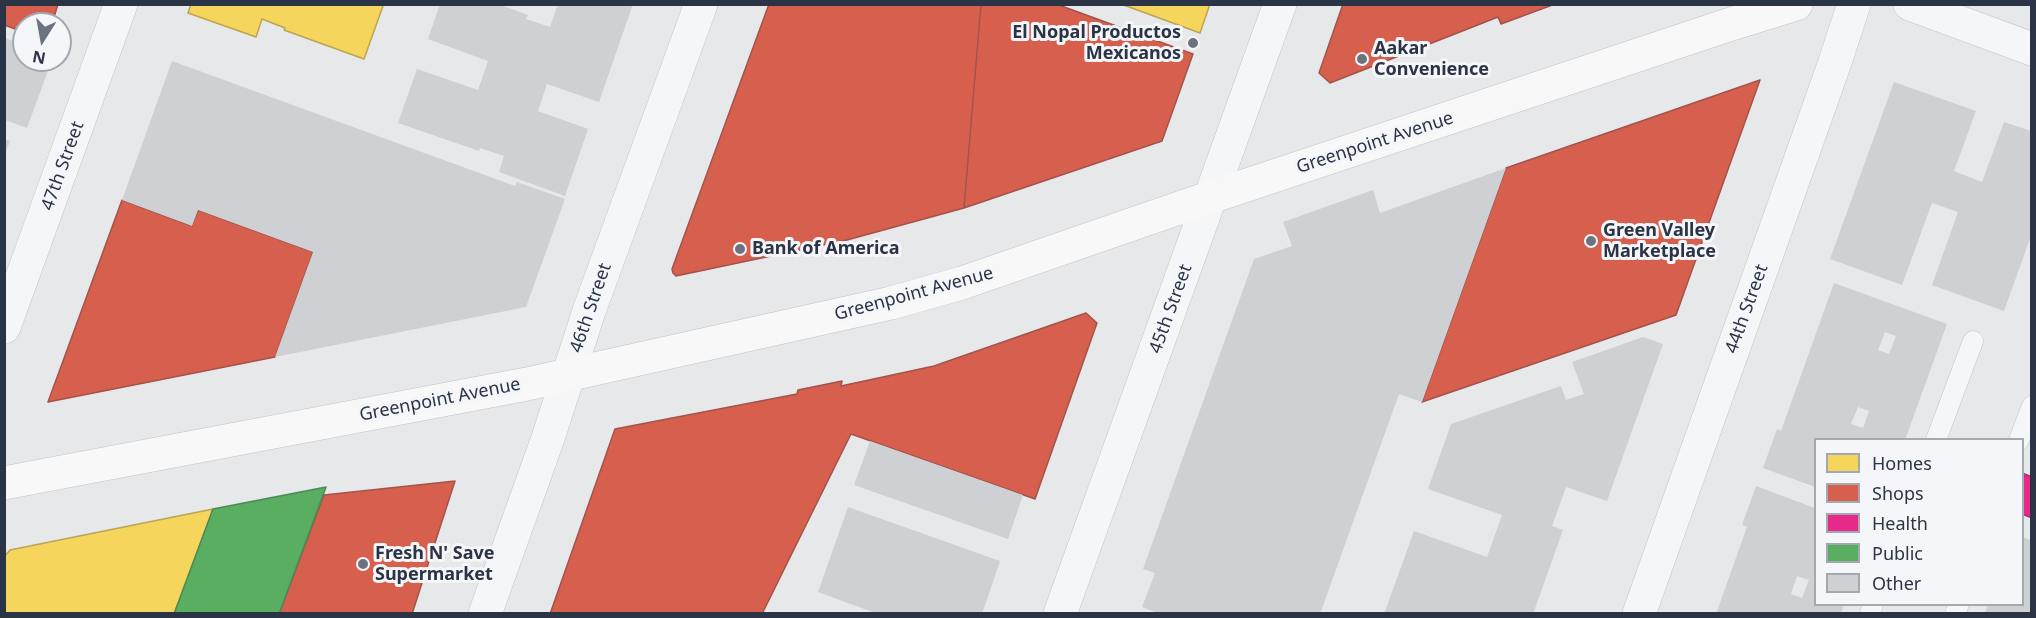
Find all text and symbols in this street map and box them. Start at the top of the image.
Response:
north arrow [12,12,72,72]
place label: El Nopal Productos Mexicanos [1012,22,1181,64]
marker: El Nopal Productos Mexicanos [1186,36,1200,50]
place label: Aakar Convenience [1374,38,1489,80]
text: N [30,46,47,70]
marker: Aakar Convenience [1355,52,1369,66]
street label: Greenpoint Avenue [1294,107,1456,179]
street label: 47th Street [37,119,89,213]
place label: Green Valley Marketplace [1603,220,1716,262]
marker: Green Valley Marketplace [1584,234,1598,248]
place label: Bank of America [752,238,899,260]
marker: Bank of America [733,242,747,256]
street label: 46th Street [566,260,616,356]
street label: Greenpoint Avenue [832,262,996,326]
street label: 45th Street [1145,262,1197,356]
street label: 44th Street [1721,262,1773,356]
street label: Greenpoint Avenue [358,374,522,426]
legend [1814,438,2024,606]
text: Homes [1872,451,1932,475]
text: Shops [1872,481,1924,505]
text: Health [1872,511,1928,535]
text: Public [1872,541,1923,565]
place label: Fresh N' Save Supermarket [375,543,495,586]
marker: Fresh N' Save Supermarket [356,557,370,571]
text: Other [1872,571,1921,595]

